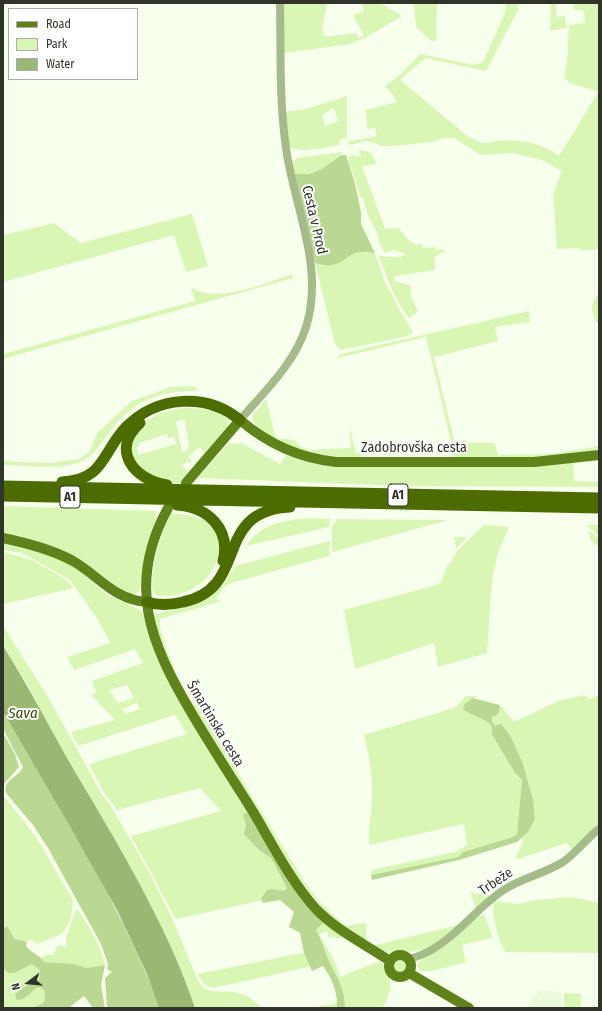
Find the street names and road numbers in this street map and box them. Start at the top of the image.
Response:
street label: Cesta v Prod [298,184,330,256]
street label: Zadobrovška cesta [361,440,467,456]
road number: A1 [388,484,408,506]
road number: A1 [60,486,80,508]
street label: Šmartinska cesta [183,678,247,770]
street label: Trbeže [476,865,516,899]

